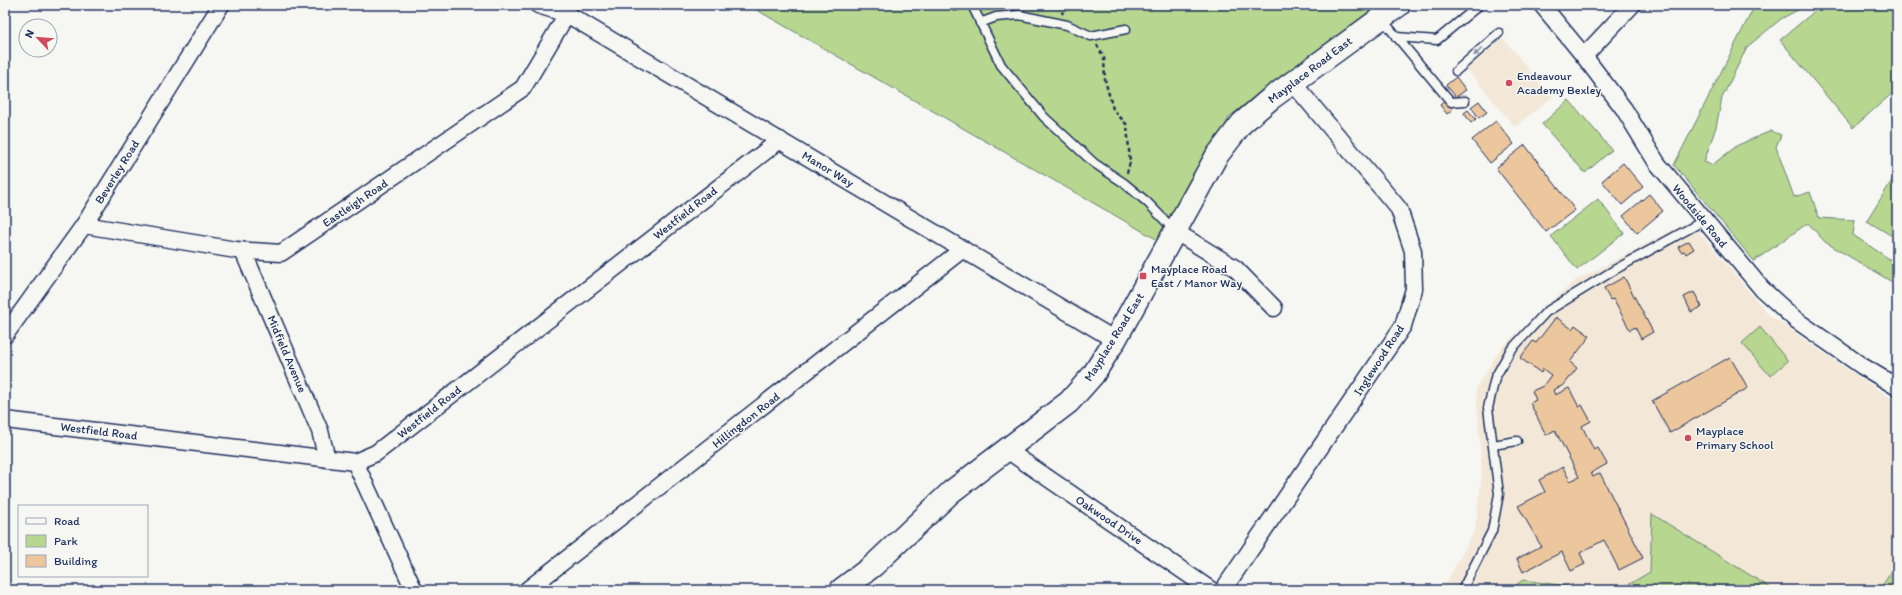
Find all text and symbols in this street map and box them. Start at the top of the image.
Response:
north arrow [18,18,58,58]
text: N [22,28,37,40]
street label: Mayplace Road East [1265,34,1355,106]
one-way arrow [1473,47,1482,56]
place label: Endeavour Academy Bexley [1517,69,1601,97]
marker: Endeavour Academy Bexley [1504,78,1514,88]
street label: Beverley Road [92,137,142,206]
street label: Manor Way [800,148,857,190]
street label: Eastleigh Road [320,176,391,230]
street label: Woodside Road [1669,182,1731,251]
street label: Westfield Road [650,183,720,242]
place label: Mayplace Road East / Manor Way [1151,262,1242,290]
marker: Mayplace Road East / Manor Way [1138,271,1148,281]
street label: Mayplace Road East [1081,290,1147,384]
street label: Midfield Avenue [264,313,310,395]
street label: Inglewood Road [1351,322,1407,398]
street label: Westfield Road [394,382,464,441]
street label: Hillingdon Road [709,389,783,451]
street label: Westfield Road [60,419,139,443]
place label: Mayplace Primary School [1696,424,1774,452]
marker: Mayplace Primary School [1683,433,1693,443]
street label: Oakwood Drive [1073,492,1145,548]
legend [18,505,148,577]
text: Road [54,514,80,528]
text: Park [54,534,78,548]
text: Building [54,554,98,568]

